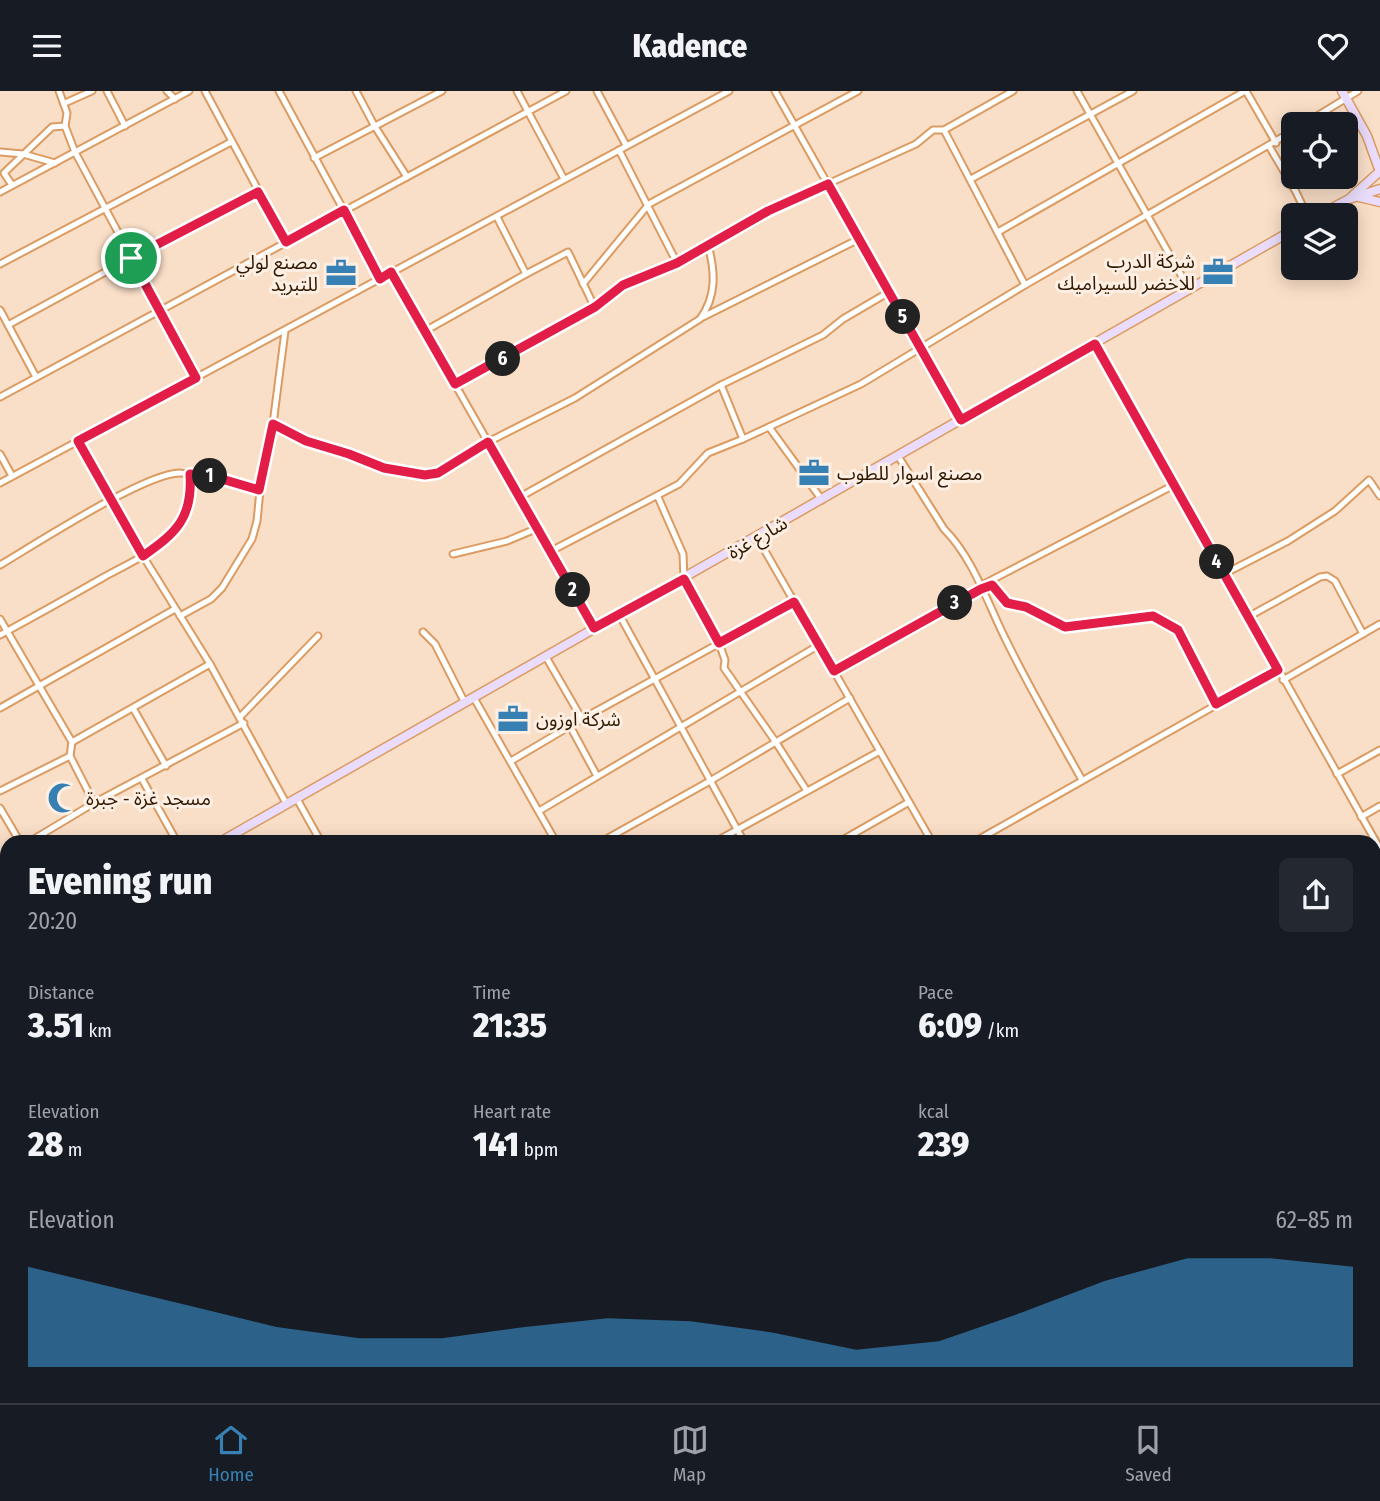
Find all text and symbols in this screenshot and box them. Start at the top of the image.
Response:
icon: menu [28,27,66,65]
text: Kadence [633,27,747,65]
icon: heart [1314,27,1352,65]
map controls [1281,112,1358,280]
button: locate [1281,112,1358,189]
button: layers [1281,203,1358,280]
pin [101,228,161,288]
icon: arrive [112,239,150,277]
place label: شركة الدرب للاخضر للسيراميك [1057,250,1195,295]
place label: مصنع لولي للتبريد [236,251,318,296]
office icon: شركة الدرب للاخضر للسيراميك [1201,255,1235,289]
office icon: مصنع لولي للتبريد [324,256,358,290]
pin: 5 [886,299,920,335]
text: 5 [898,305,907,328]
pin: 6 [486,341,520,377]
text: 6 [498,347,507,370]
office icon: مصنع اسوار للطوب [797,456,831,490]
pin: 1 [192,459,228,493]
place label: مصنع اسوار للطوب [837,462,982,488]
text: 1 [205,464,214,487]
street label: شارع غزة [723,511,792,566]
pin: 4 [1200,545,1234,580]
text: 4 [1212,550,1221,573]
pin: 2 [556,573,590,607]
text: 2 [568,578,577,601]
pin: 3 [937,585,972,621]
text: 3 [950,591,959,614]
office icon: شركة اوزون [496,702,530,736]
place label: شركة اوزون [536,708,621,731]
mosque icon: مسجد غزة - جبرة [46,781,80,815]
place label: مسجد غزة - جبرة [86,787,211,810]
text: Evening run [28,858,212,904]
button: share [1279,858,1353,932]
text: 20:20 [28,907,77,935]
text: Distance [28,981,95,1004]
text: Time [473,981,511,1004]
text: Pace [918,981,953,1004]
text: 3.51 [28,1004,84,1046]
text: 21:35 [473,1004,547,1046]
text: 6:09 [918,1004,982,1046]
text: km [84,1019,112,1042]
text: /km [982,1019,1019,1042]
text: Elevation [28,1100,100,1123]
text: Heart rate [473,1100,551,1123]
text: kcal [918,1100,949,1123]
text: 28 [28,1123,63,1165]
text: 141 [473,1123,519,1165]
text: 239 [918,1123,969,1165]
text: m [63,1138,82,1161]
text: bpm [519,1138,558,1161]
text: Elevation [28,1206,115,1234]
text: 62–85 m [1276,1206,1353,1234]
tab: Home [208,1421,254,1486]
tab: Map [671,1421,709,1486]
tab: Saved [1125,1421,1172,1486]

